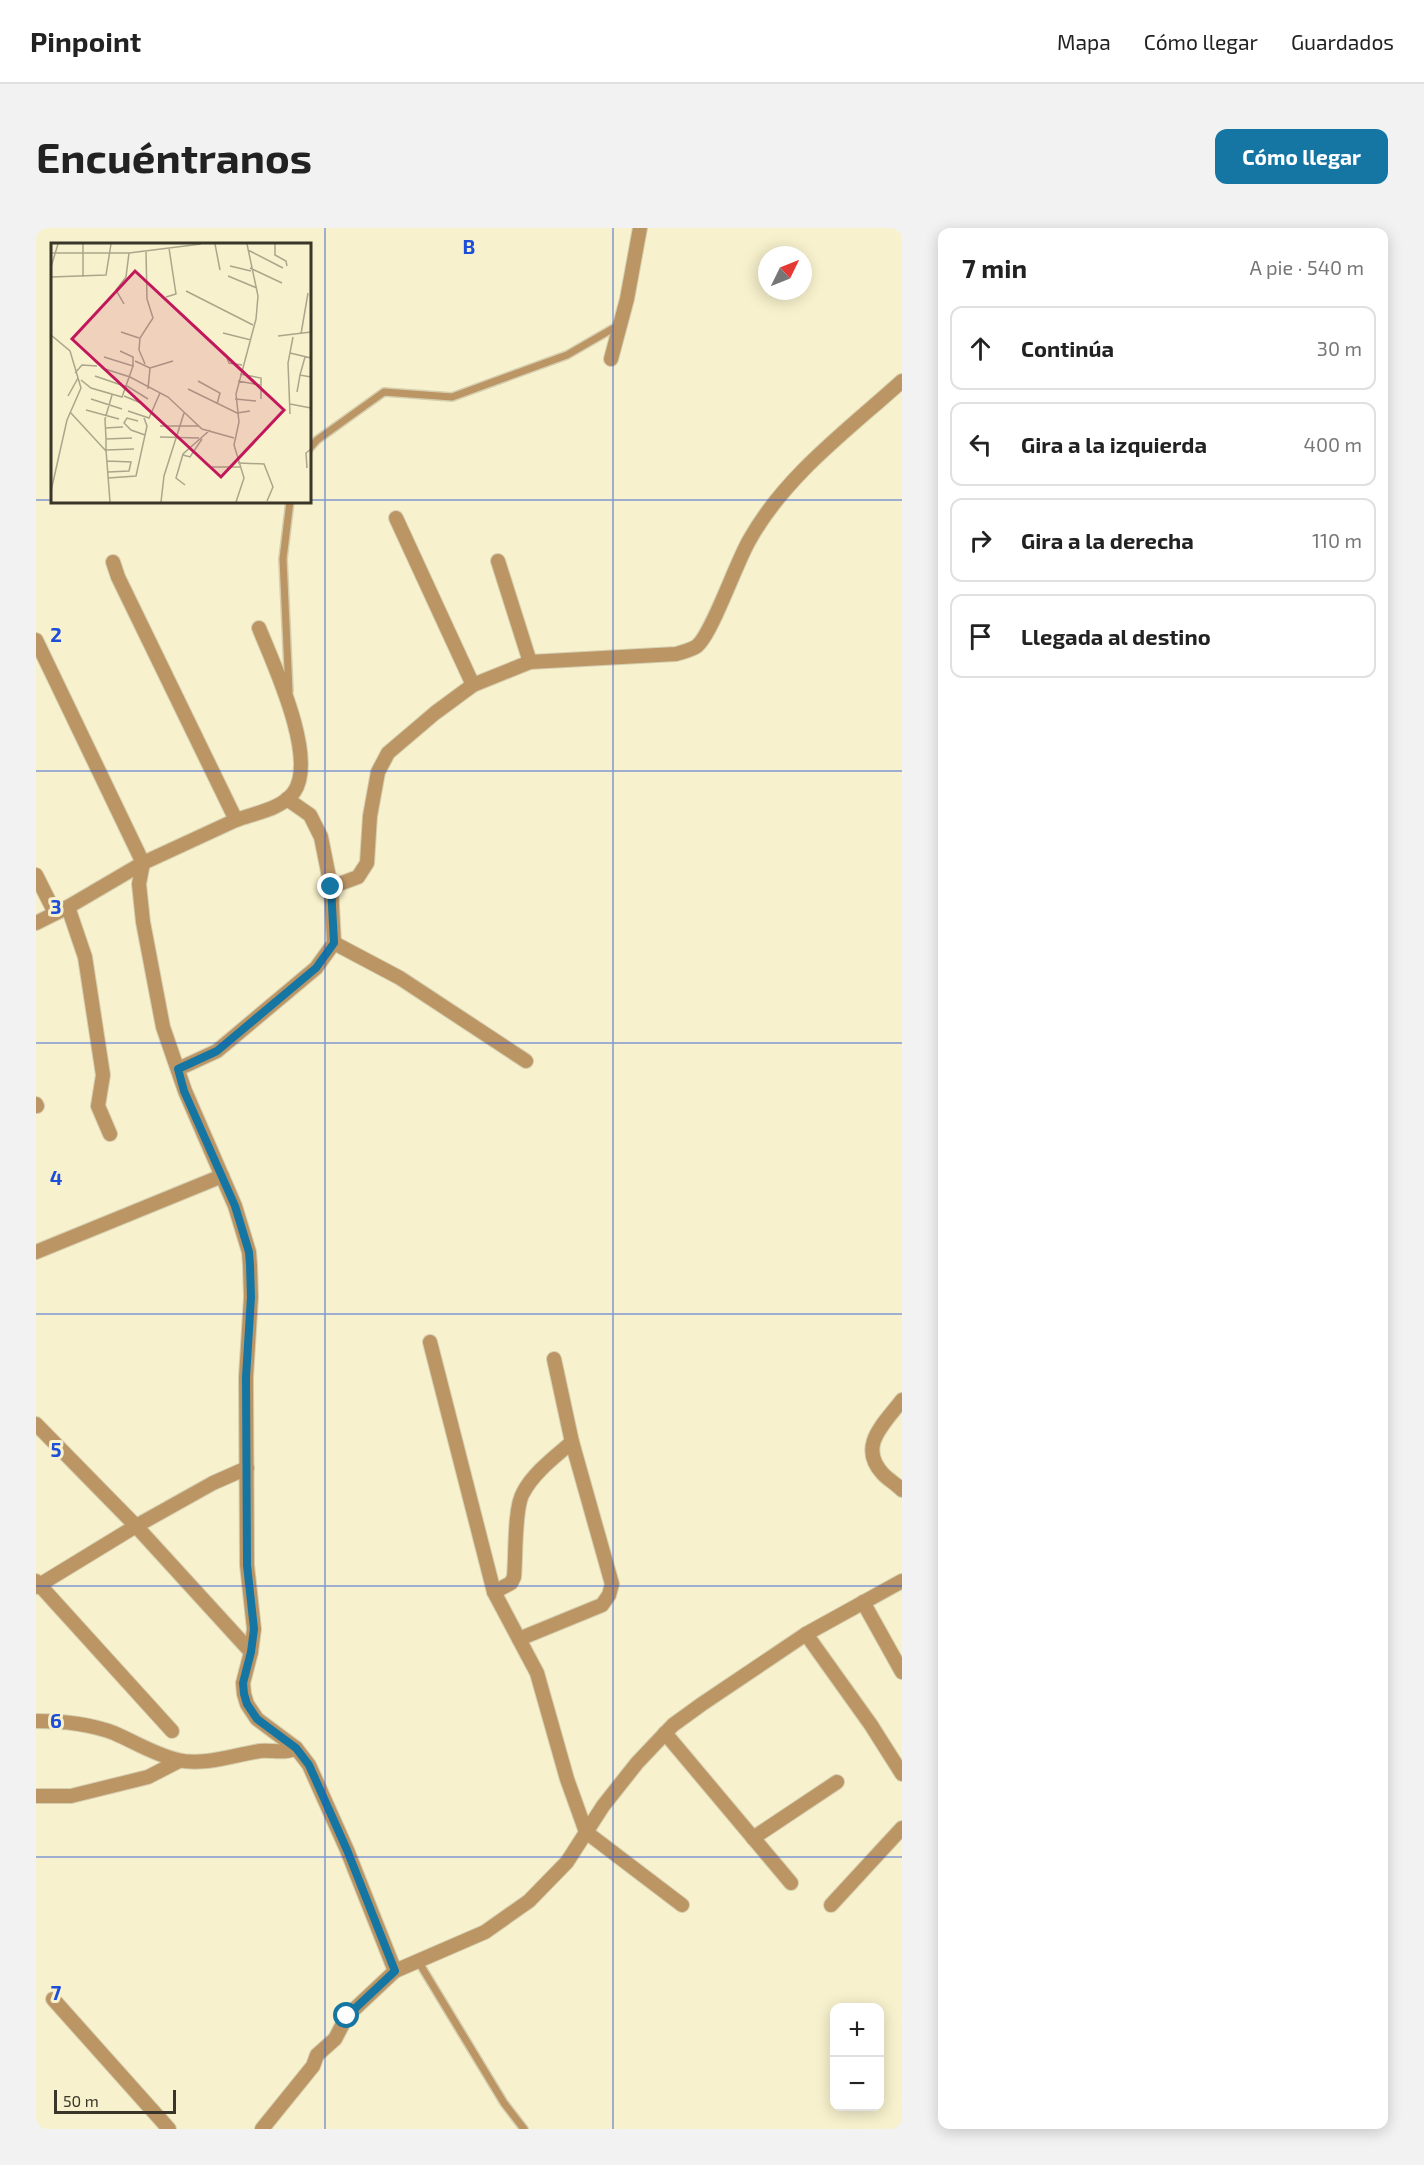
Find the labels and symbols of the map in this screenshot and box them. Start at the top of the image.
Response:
text: B [463,234,475,258]
inset map [51,243,310,502]
north arrow [758,246,812,300]
text: 2 [50,622,62,646]
route end [317,873,343,899]
text: 3 [50,894,62,918]
text: 4 [50,1165,63,1189]
text: 5 [50,1437,62,1461]
text: 6 [50,1708,62,1732]
text: 7 [51,1980,62,2004]
route start [333,2002,359,2028]
scale bar [54,2087,176,2114]

